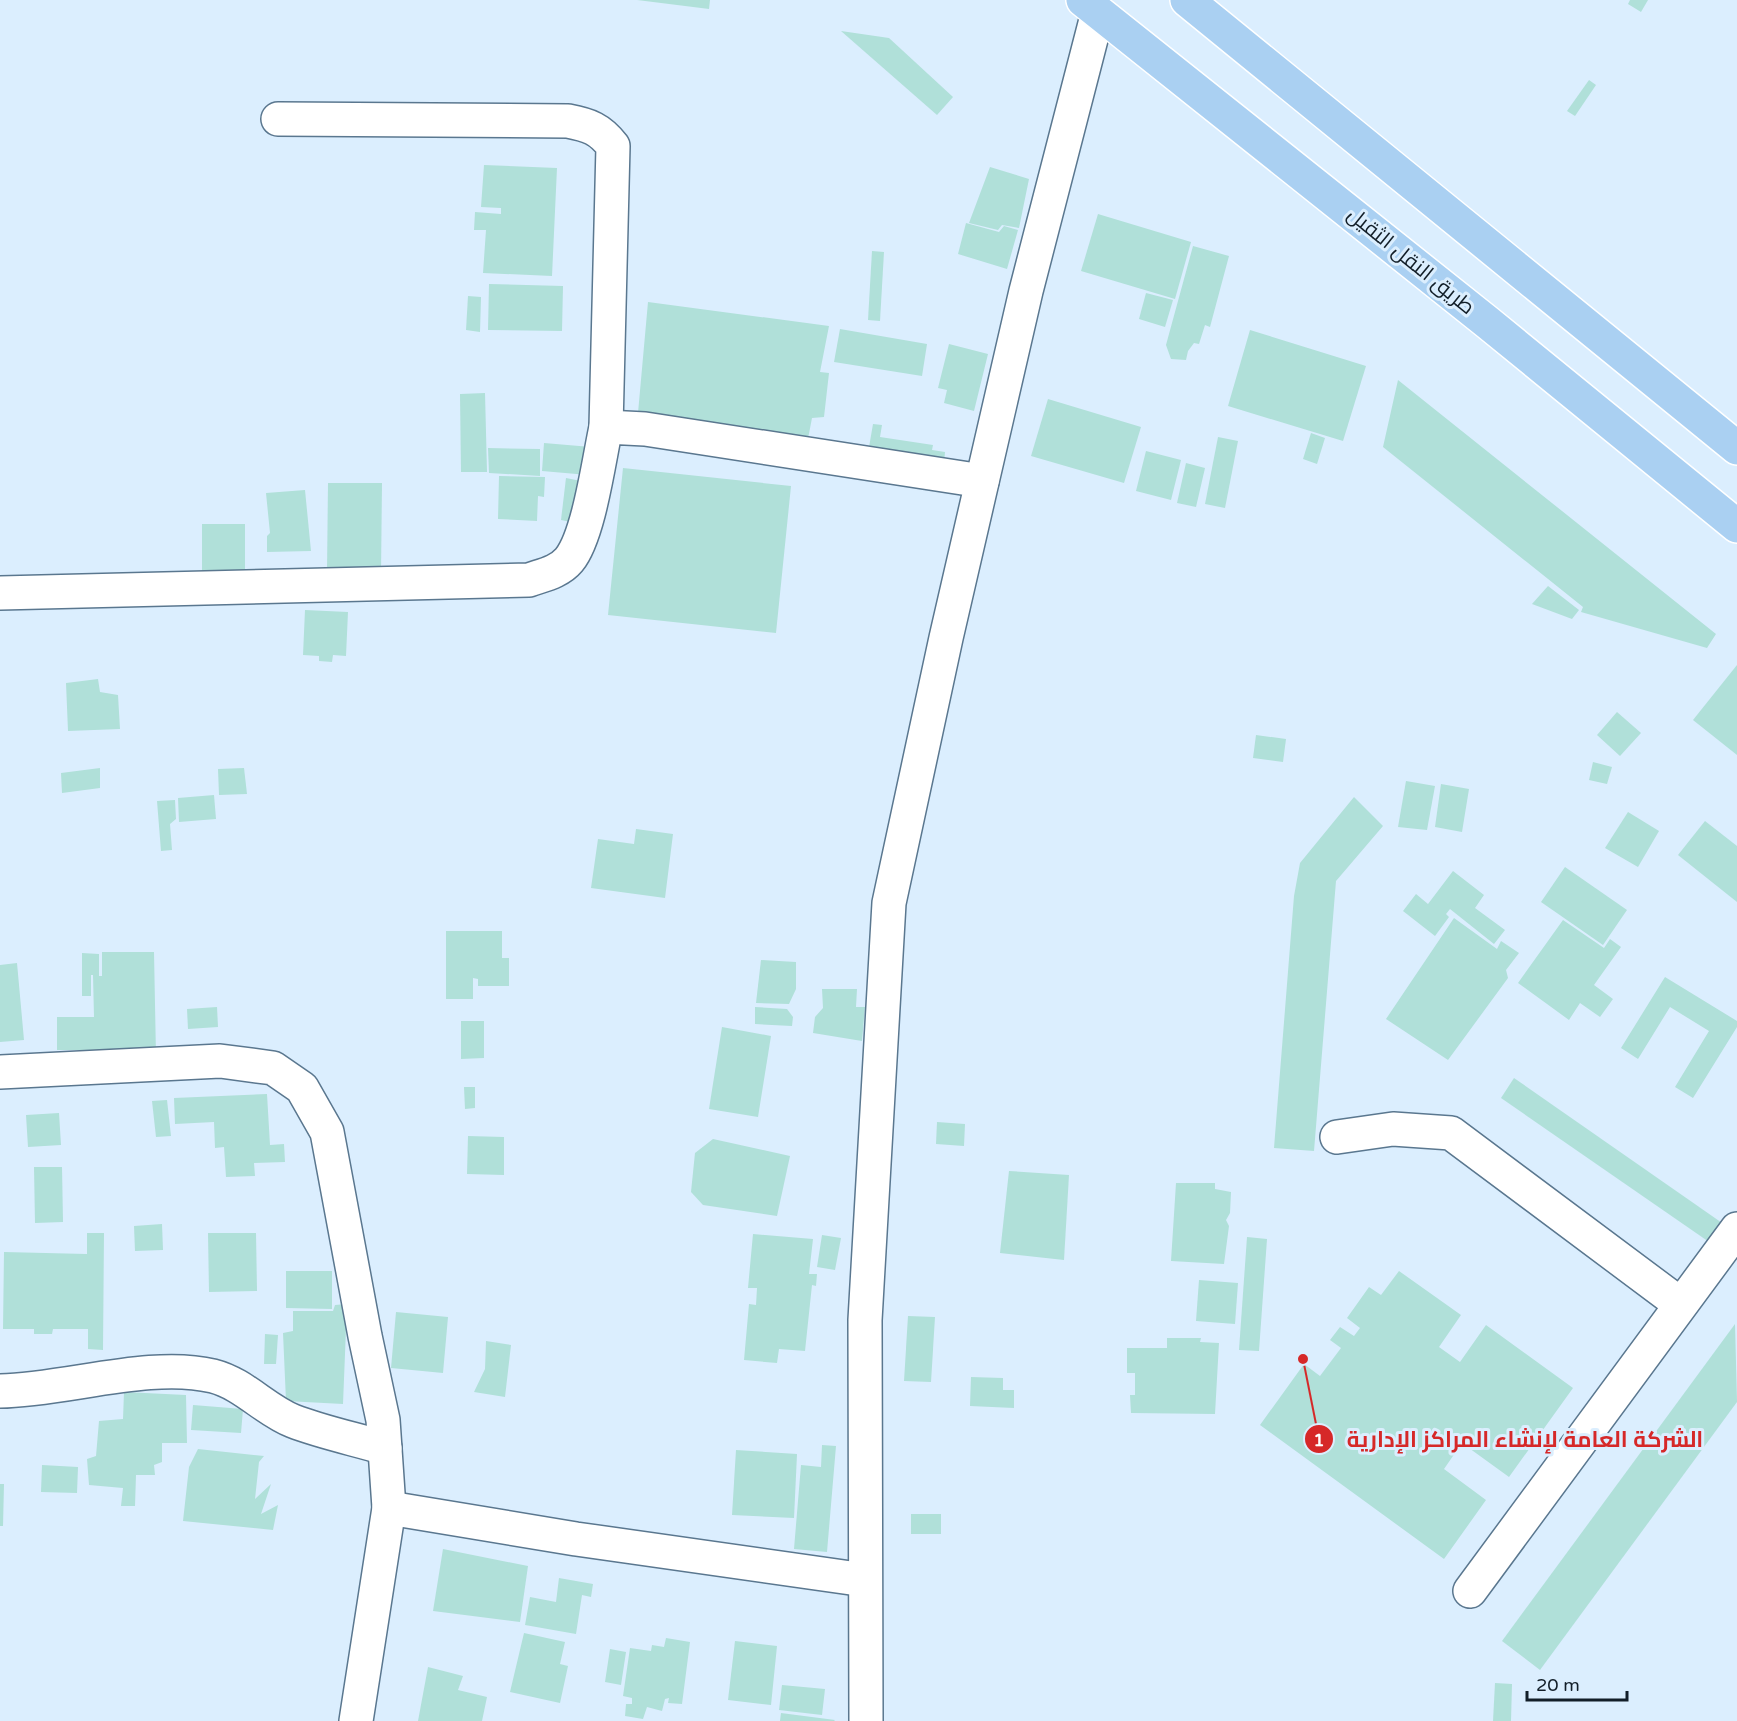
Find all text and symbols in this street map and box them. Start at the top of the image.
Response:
street label: طريق النقل الثقيل [1342,202,1480,320]
callout: الشركة العامة لإنشاء المراكز الإدارية [1304,1419,1715,1459]
text: الشركة العامة لإنشاء المراكز الإدارية [1347,1427,1703,1454]
text: 1 [1313,1429,1325,1451]
scale bar [1527,1664,1628,1702]
text: 20 m [1536,1674,1580,1696]

